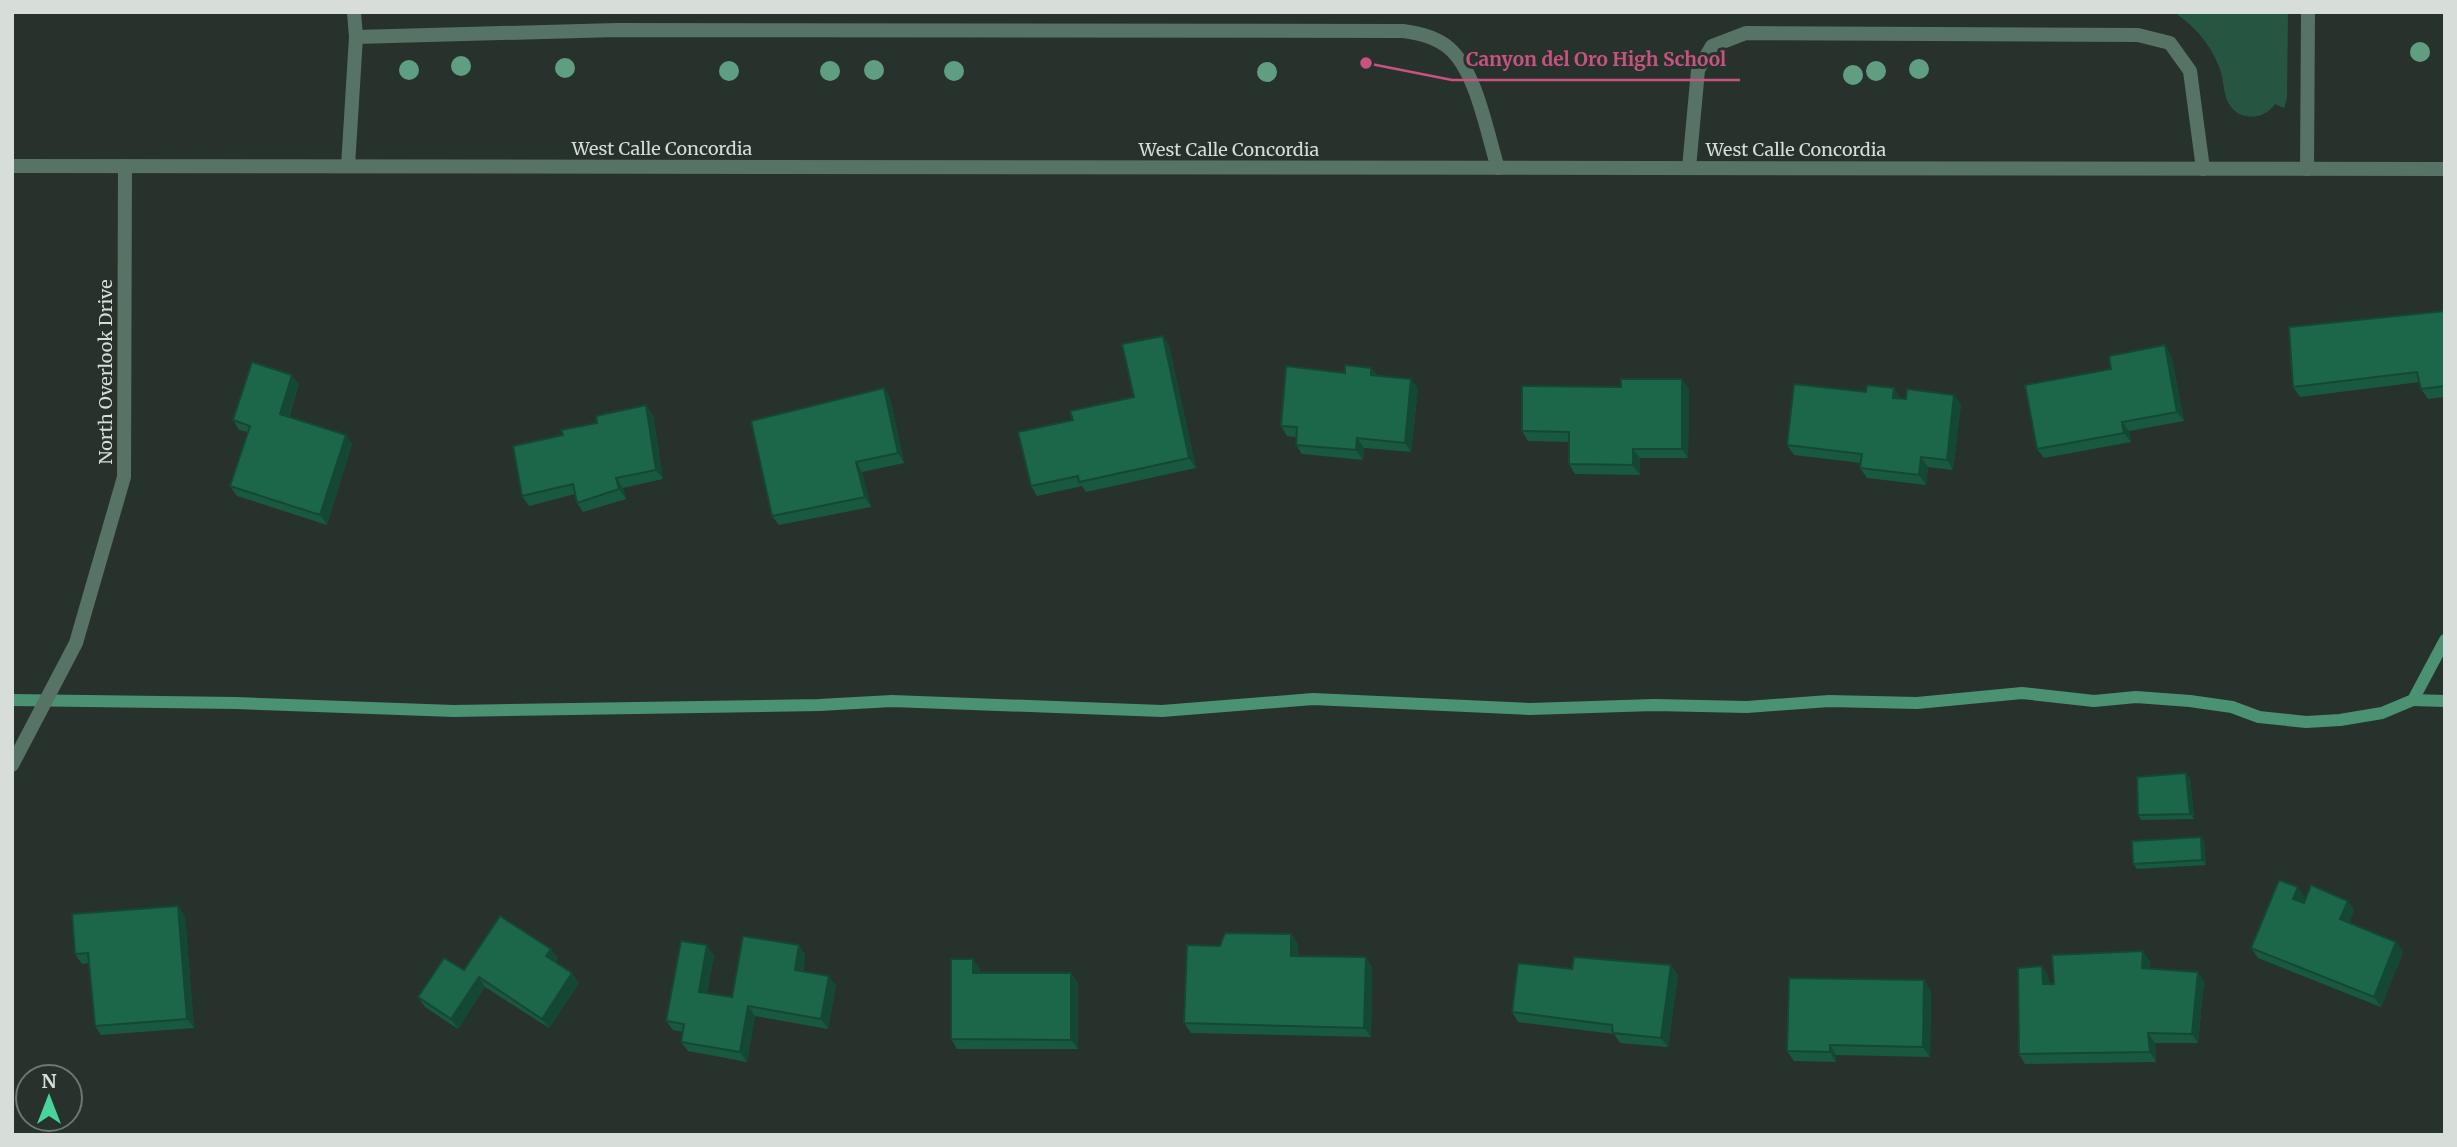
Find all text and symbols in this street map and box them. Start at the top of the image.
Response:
callout: Canyon del Oro High School [1452,40,1740,80]
text: Canyon del Oro High School [1466,47,1726,71]
street label: West Calle Concordia [571,137,753,160]
street label: West Calle Concordia [1138,138,1320,161]
street label: West Calle Concordia [1705,138,1887,161]
street label: North Overlook Drive [94,279,117,465]
north arrow [14,1063,84,1133]
text: N [41,1069,57,1093]

